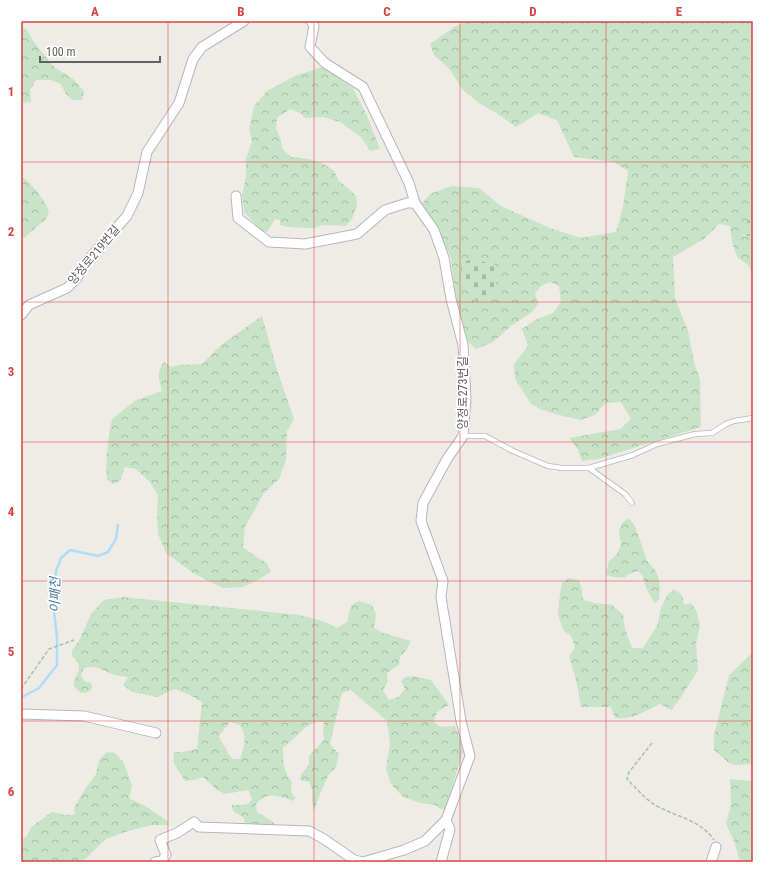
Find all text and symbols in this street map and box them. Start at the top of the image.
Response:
text: A [91,4,99,19]
text: B [237,4,245,19]
text: C [383,4,391,19]
text: D [529,4,537,19]
text: E [676,4,683,19]
scale bar [40,38,160,64]
text: 100 m [46,45,76,59]
text: 1 [8,84,14,99]
street label: 양정로219번길 [65,223,123,287]
text: 2 [8,224,15,239]
street label: 양정로273번길 [456,357,470,429]
text: 3 [8,364,14,379]
text: 4 [8,504,15,519]
water label: 이패천 [47,576,63,613]
text: 5 [8,644,15,659]
text: 6 [8,784,15,799]

